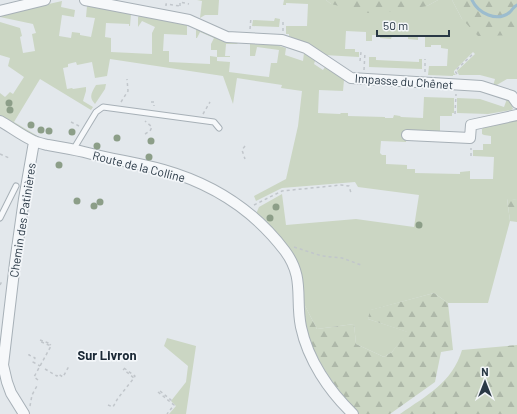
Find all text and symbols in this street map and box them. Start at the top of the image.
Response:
scale bar [377,12,449,38]
text: 50 m [383,18,408,32]
street label: Impasse du Chênet [354,71,454,91]
street label: Route de la Colline [91,148,187,184]
street label: Chemin des Patinières [6,161,38,278]
district label: Sur Livron [77,347,137,363]
north arrow [465,362,505,402]
text: N [481,365,489,378]

